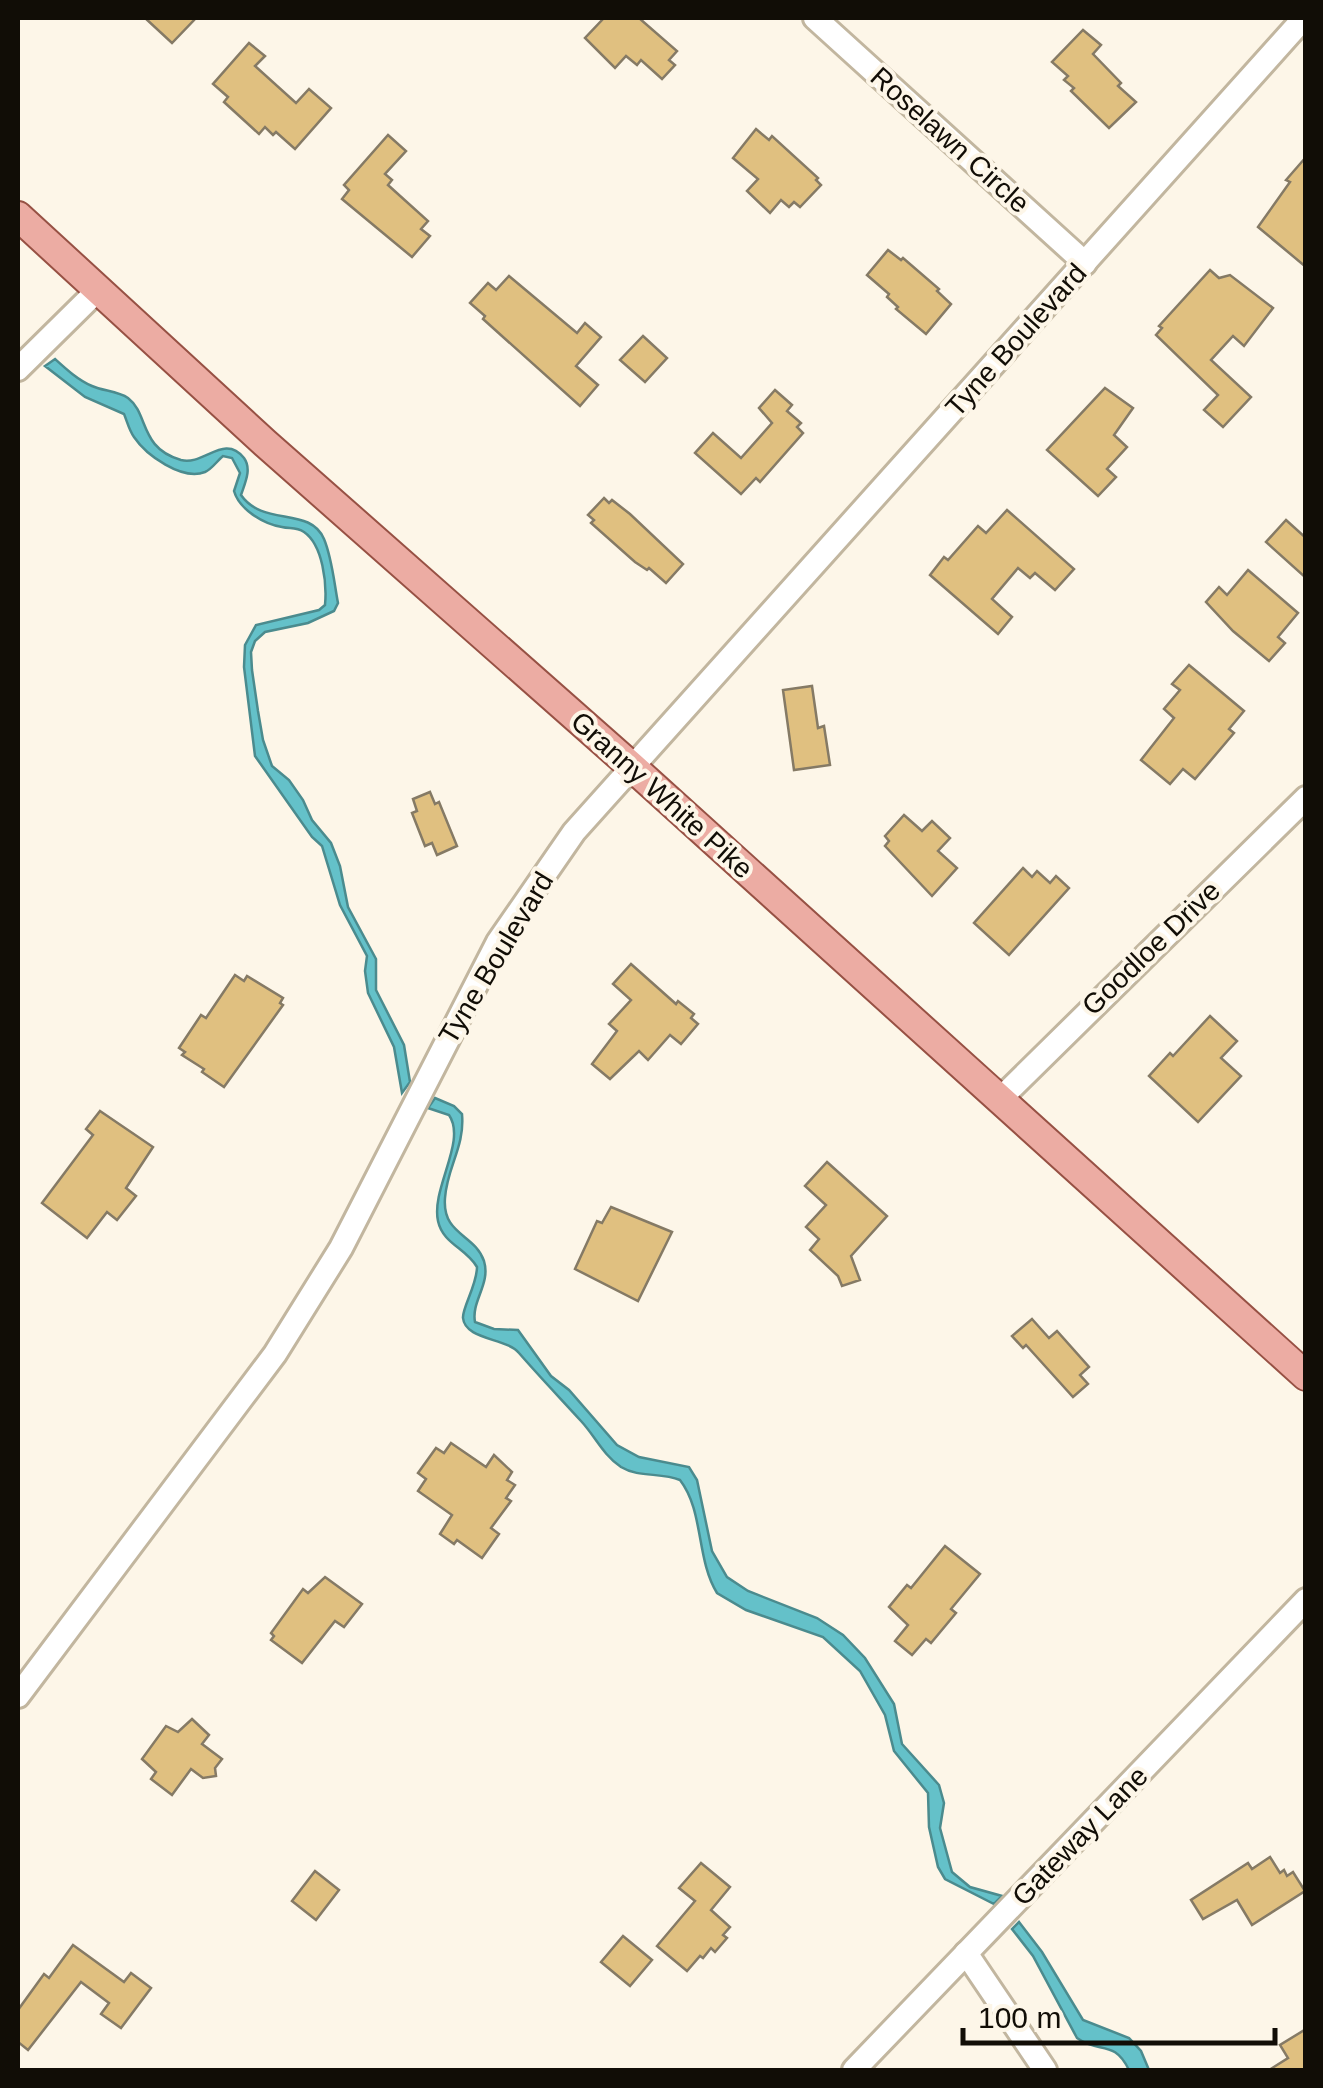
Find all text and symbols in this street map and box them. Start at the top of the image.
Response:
street label: Roselawn Circle [864,61,1036,219]
street label: Tyne Boulevard [939,257,1093,423]
street label: Granny White Pike [565,705,759,885]
street label: Tyne Boulevard [433,867,559,1049]
street label: Goodloe Drive [1076,875,1226,1021]
street label: Gateway Lane [1006,1760,1154,1912]
scale bar [963,1983,1276,2045]
text: 100 m [978,2001,1061,2034]

